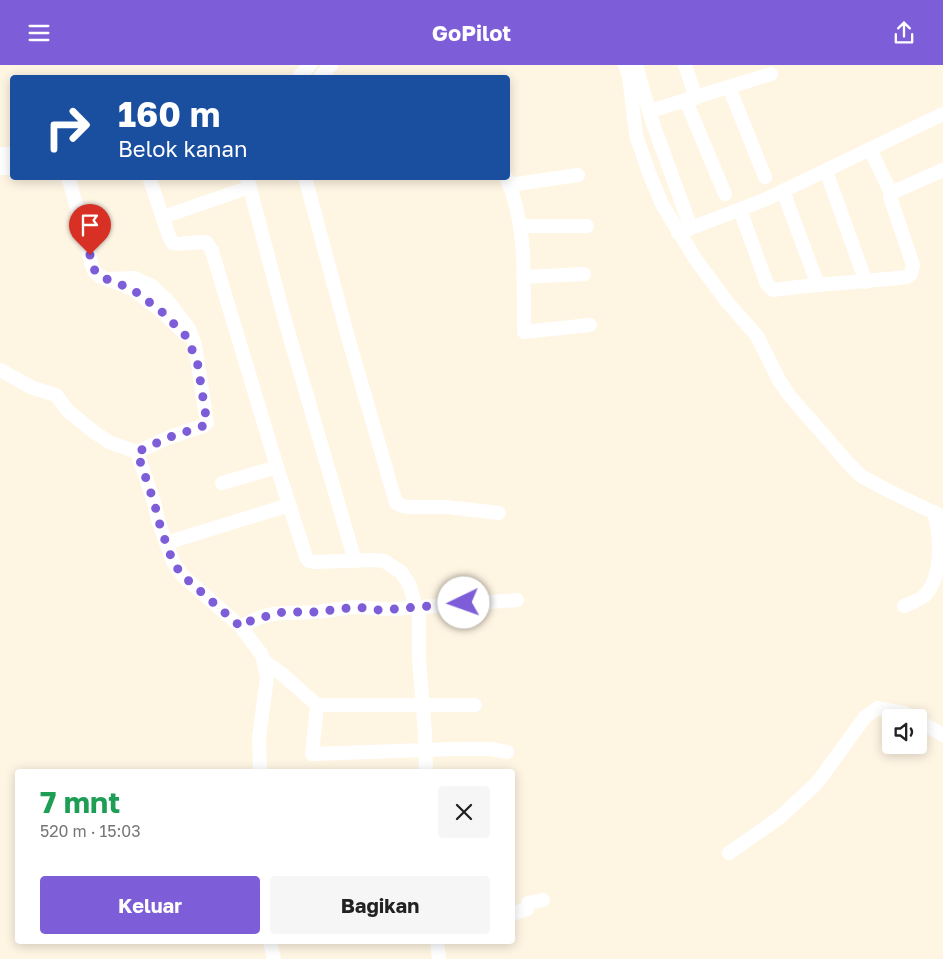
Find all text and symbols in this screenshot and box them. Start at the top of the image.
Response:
icon: menu [25,19,53,47]
text: GoPilot [432,19,511,46]
icon: share [890,19,918,47]
text: 160 m [118,93,220,135]
icon: right [35,95,100,160]
text: Belok kanan [118,135,248,162]
pin [69,204,111,255]
icon: arrive [76,211,104,239]
position arrow [437,576,489,628]
map controls [882,709,927,754]
button: sound [882,709,927,754]
text: 7 mnt [40,784,120,820]
button: close [438,786,490,838]
text: 520 m · 15:03 [40,821,141,841]
button: Keluar [40,876,260,934]
button: Bagikan [270,876,490,934]

